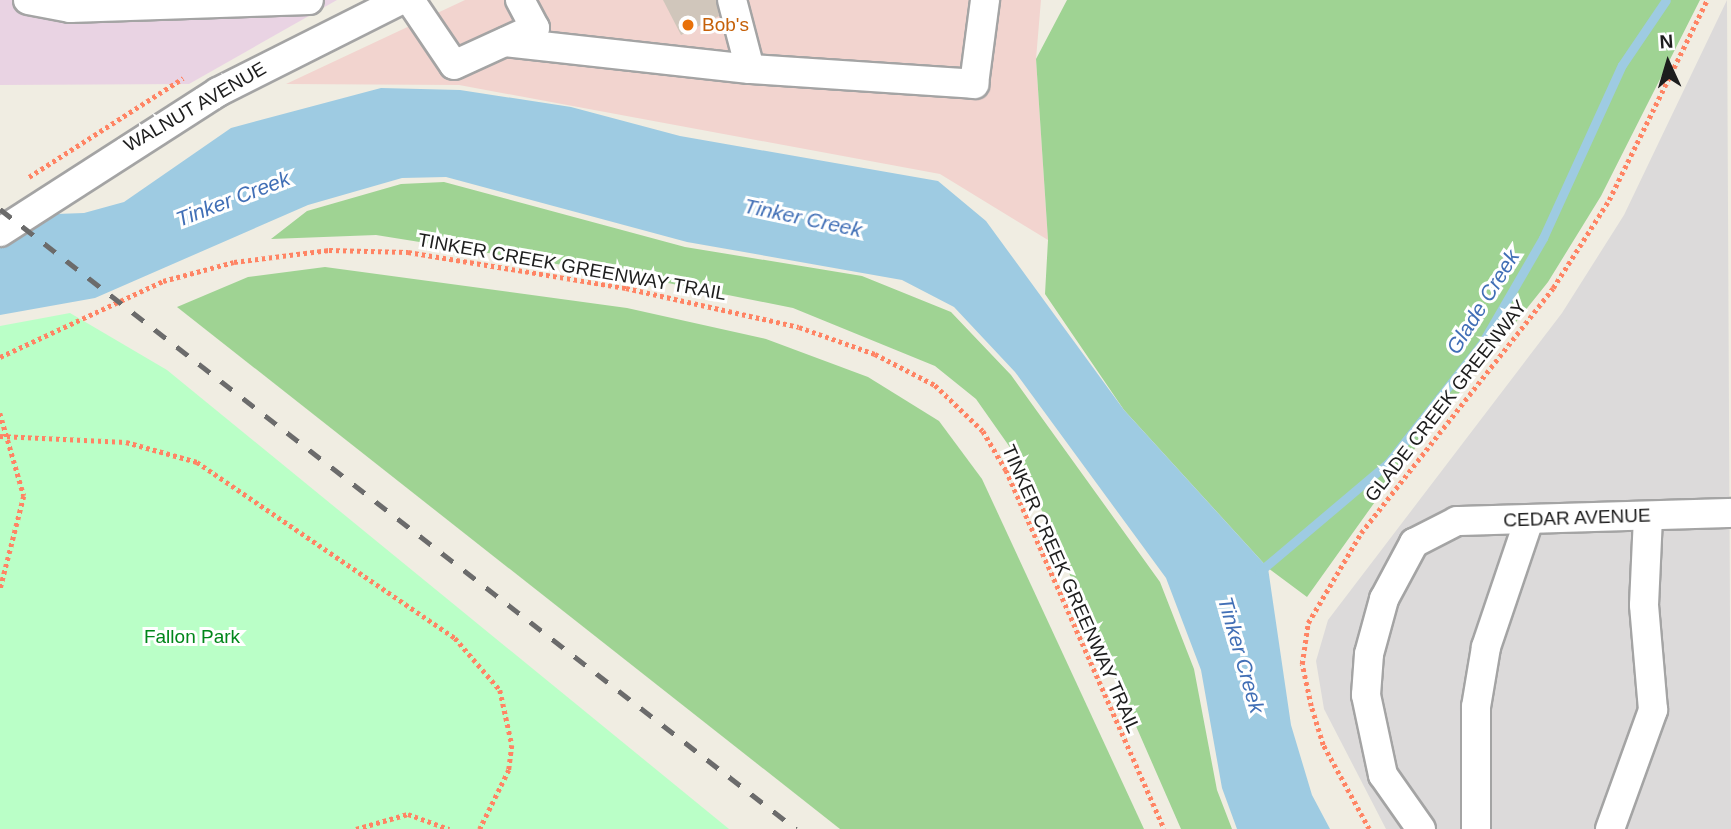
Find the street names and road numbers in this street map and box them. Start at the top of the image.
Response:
street label: WALNUT AVENUE [119,57,271,157]
street label: TINKER CREEK GREENWAY TRAIL [416,229,728,305]
street label: GLADE CREEK GREENWAY [1360,296,1532,506]
street label: TINKER CREEK GREENWAY TRAIL [997,441,1145,737]
street label: CEDAR AVENUE [1502,504,1652,532]

